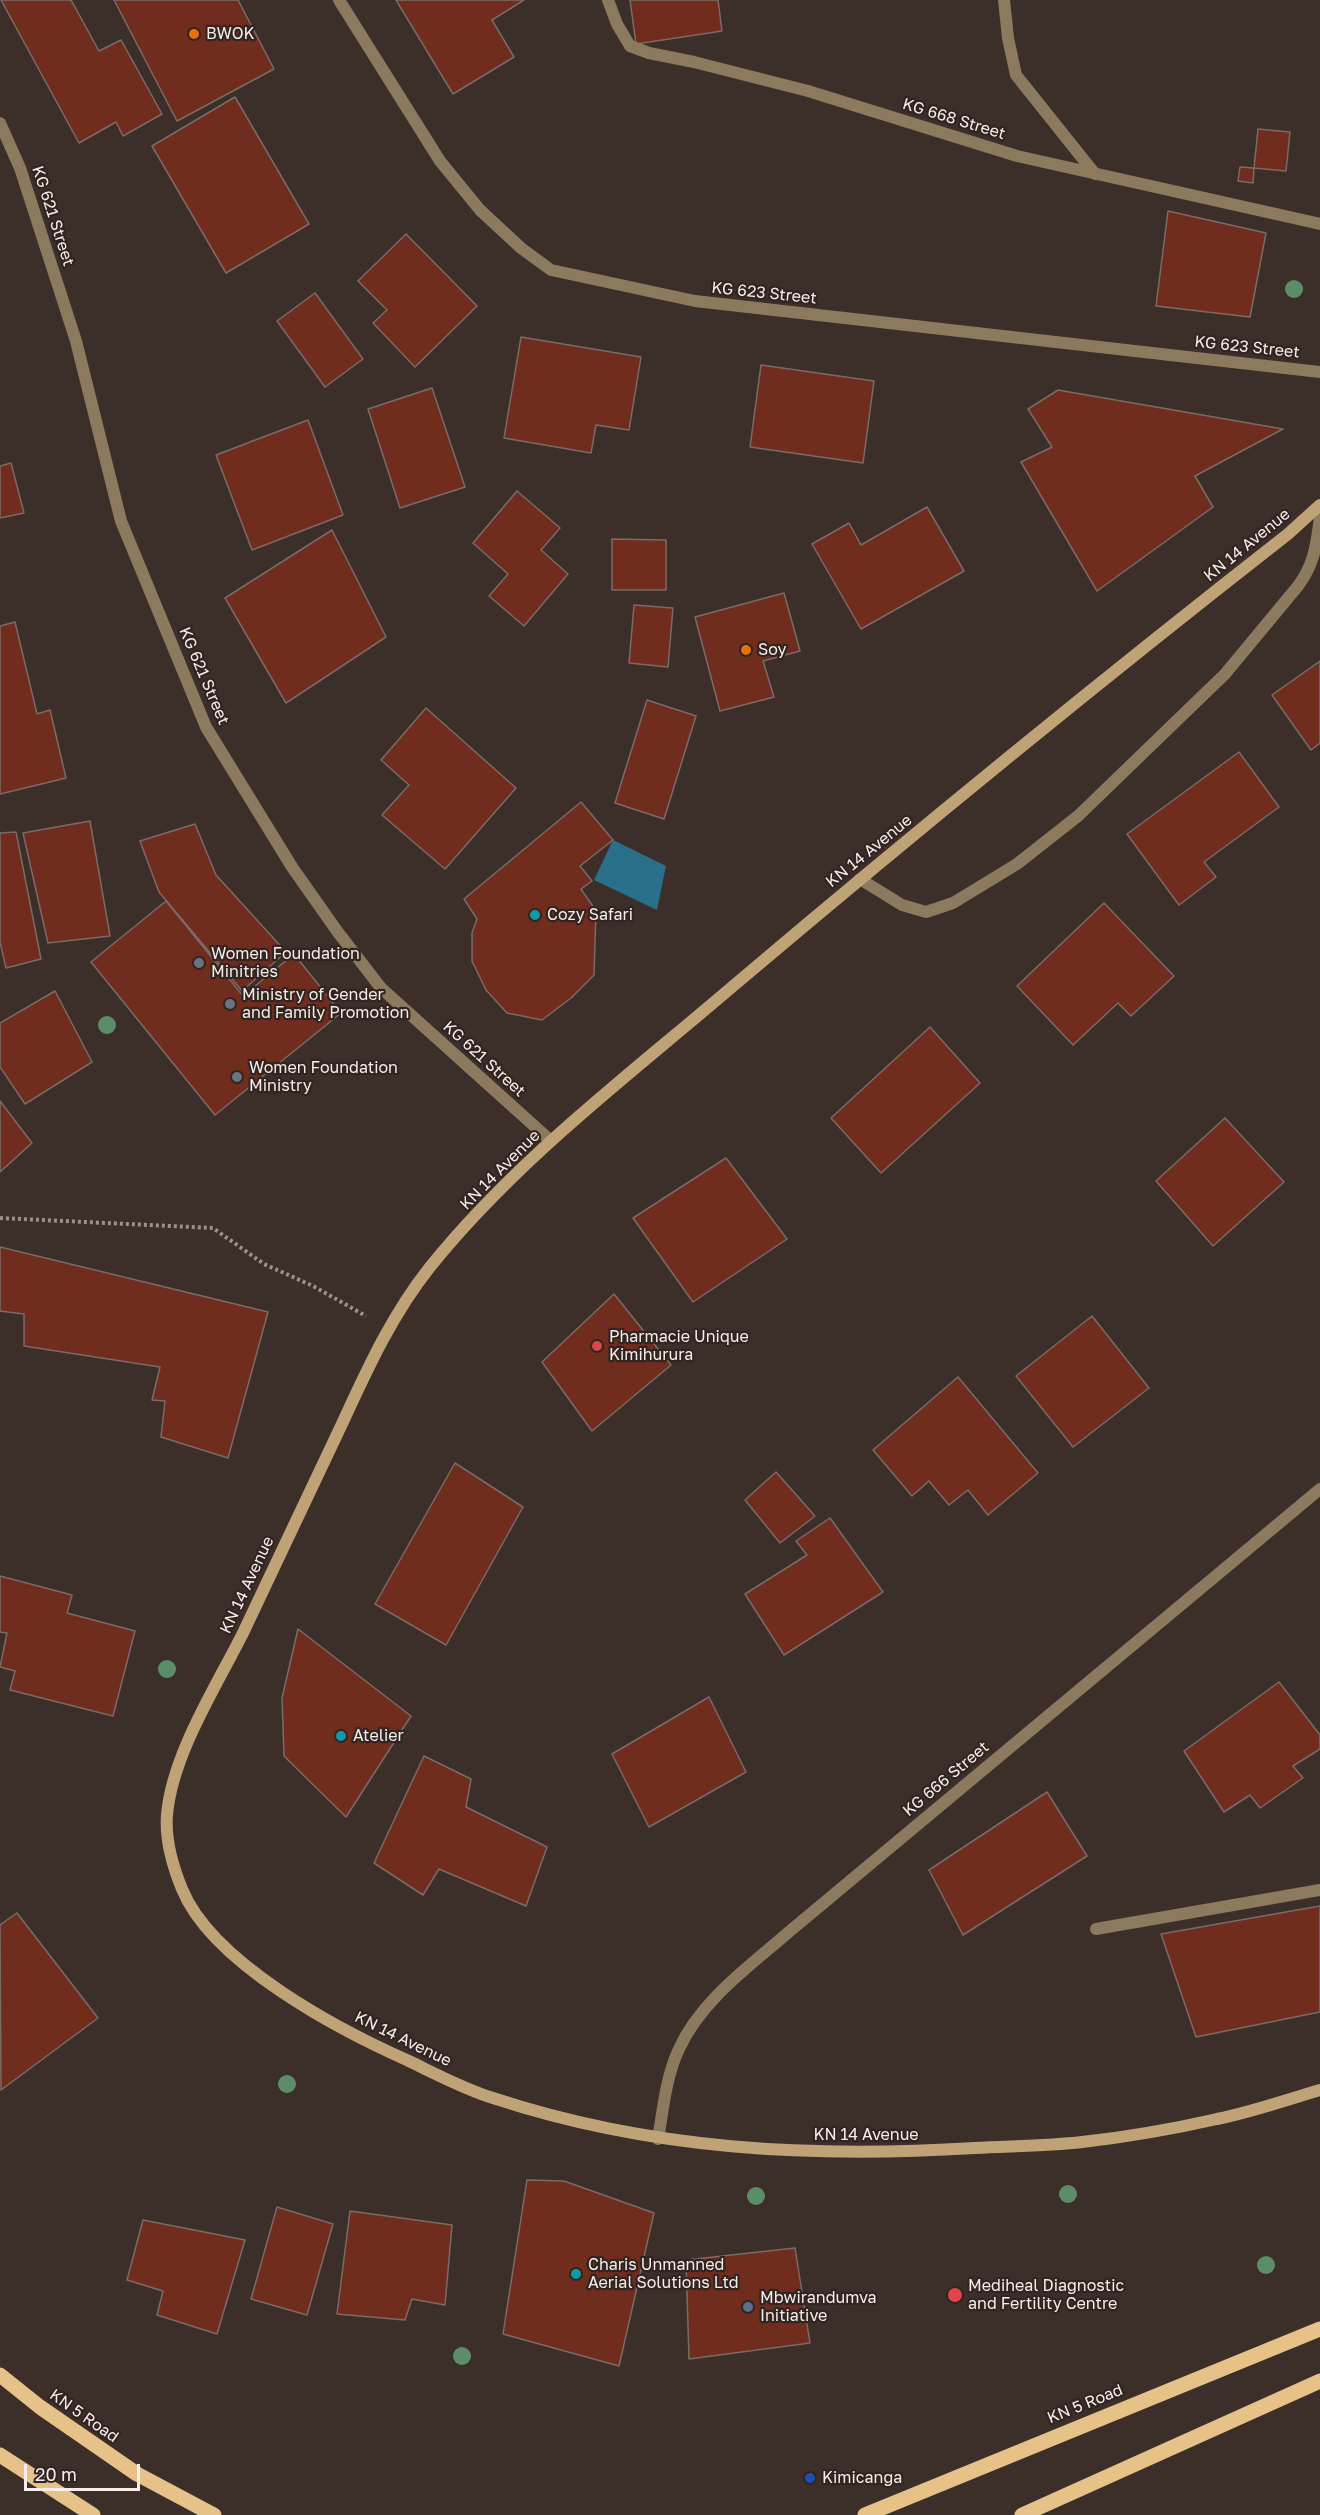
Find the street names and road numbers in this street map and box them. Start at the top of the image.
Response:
street label: KG 668 Street [900,94,1008,144]
street label: KG 621 Street [28,164,78,268]
street label: KG 623 Street [710,278,818,308]
street label: KG 623 Street [1193,332,1301,362]
street label: KN 14 Avenue [1200,504,1294,586]
street label: KG 621 Street [175,624,233,728]
street label: KN 14 Avenue [822,810,916,892]
street label: KG 621 Street [439,1017,529,1101]
street label: KN 14 Avenue [456,1126,544,1214]
street label: KN 14 Avenue [216,1533,278,1637]
street label: KG 666 Street [899,1737,993,1821]
street label: KN 14 Avenue [352,2007,454,2071]
street label: KN 14 Avenue [813,2125,919,2145]
street label: KN 5 Road [1044,2380,1126,2428]
street label: KN 5 Road [46,2385,122,2447]

